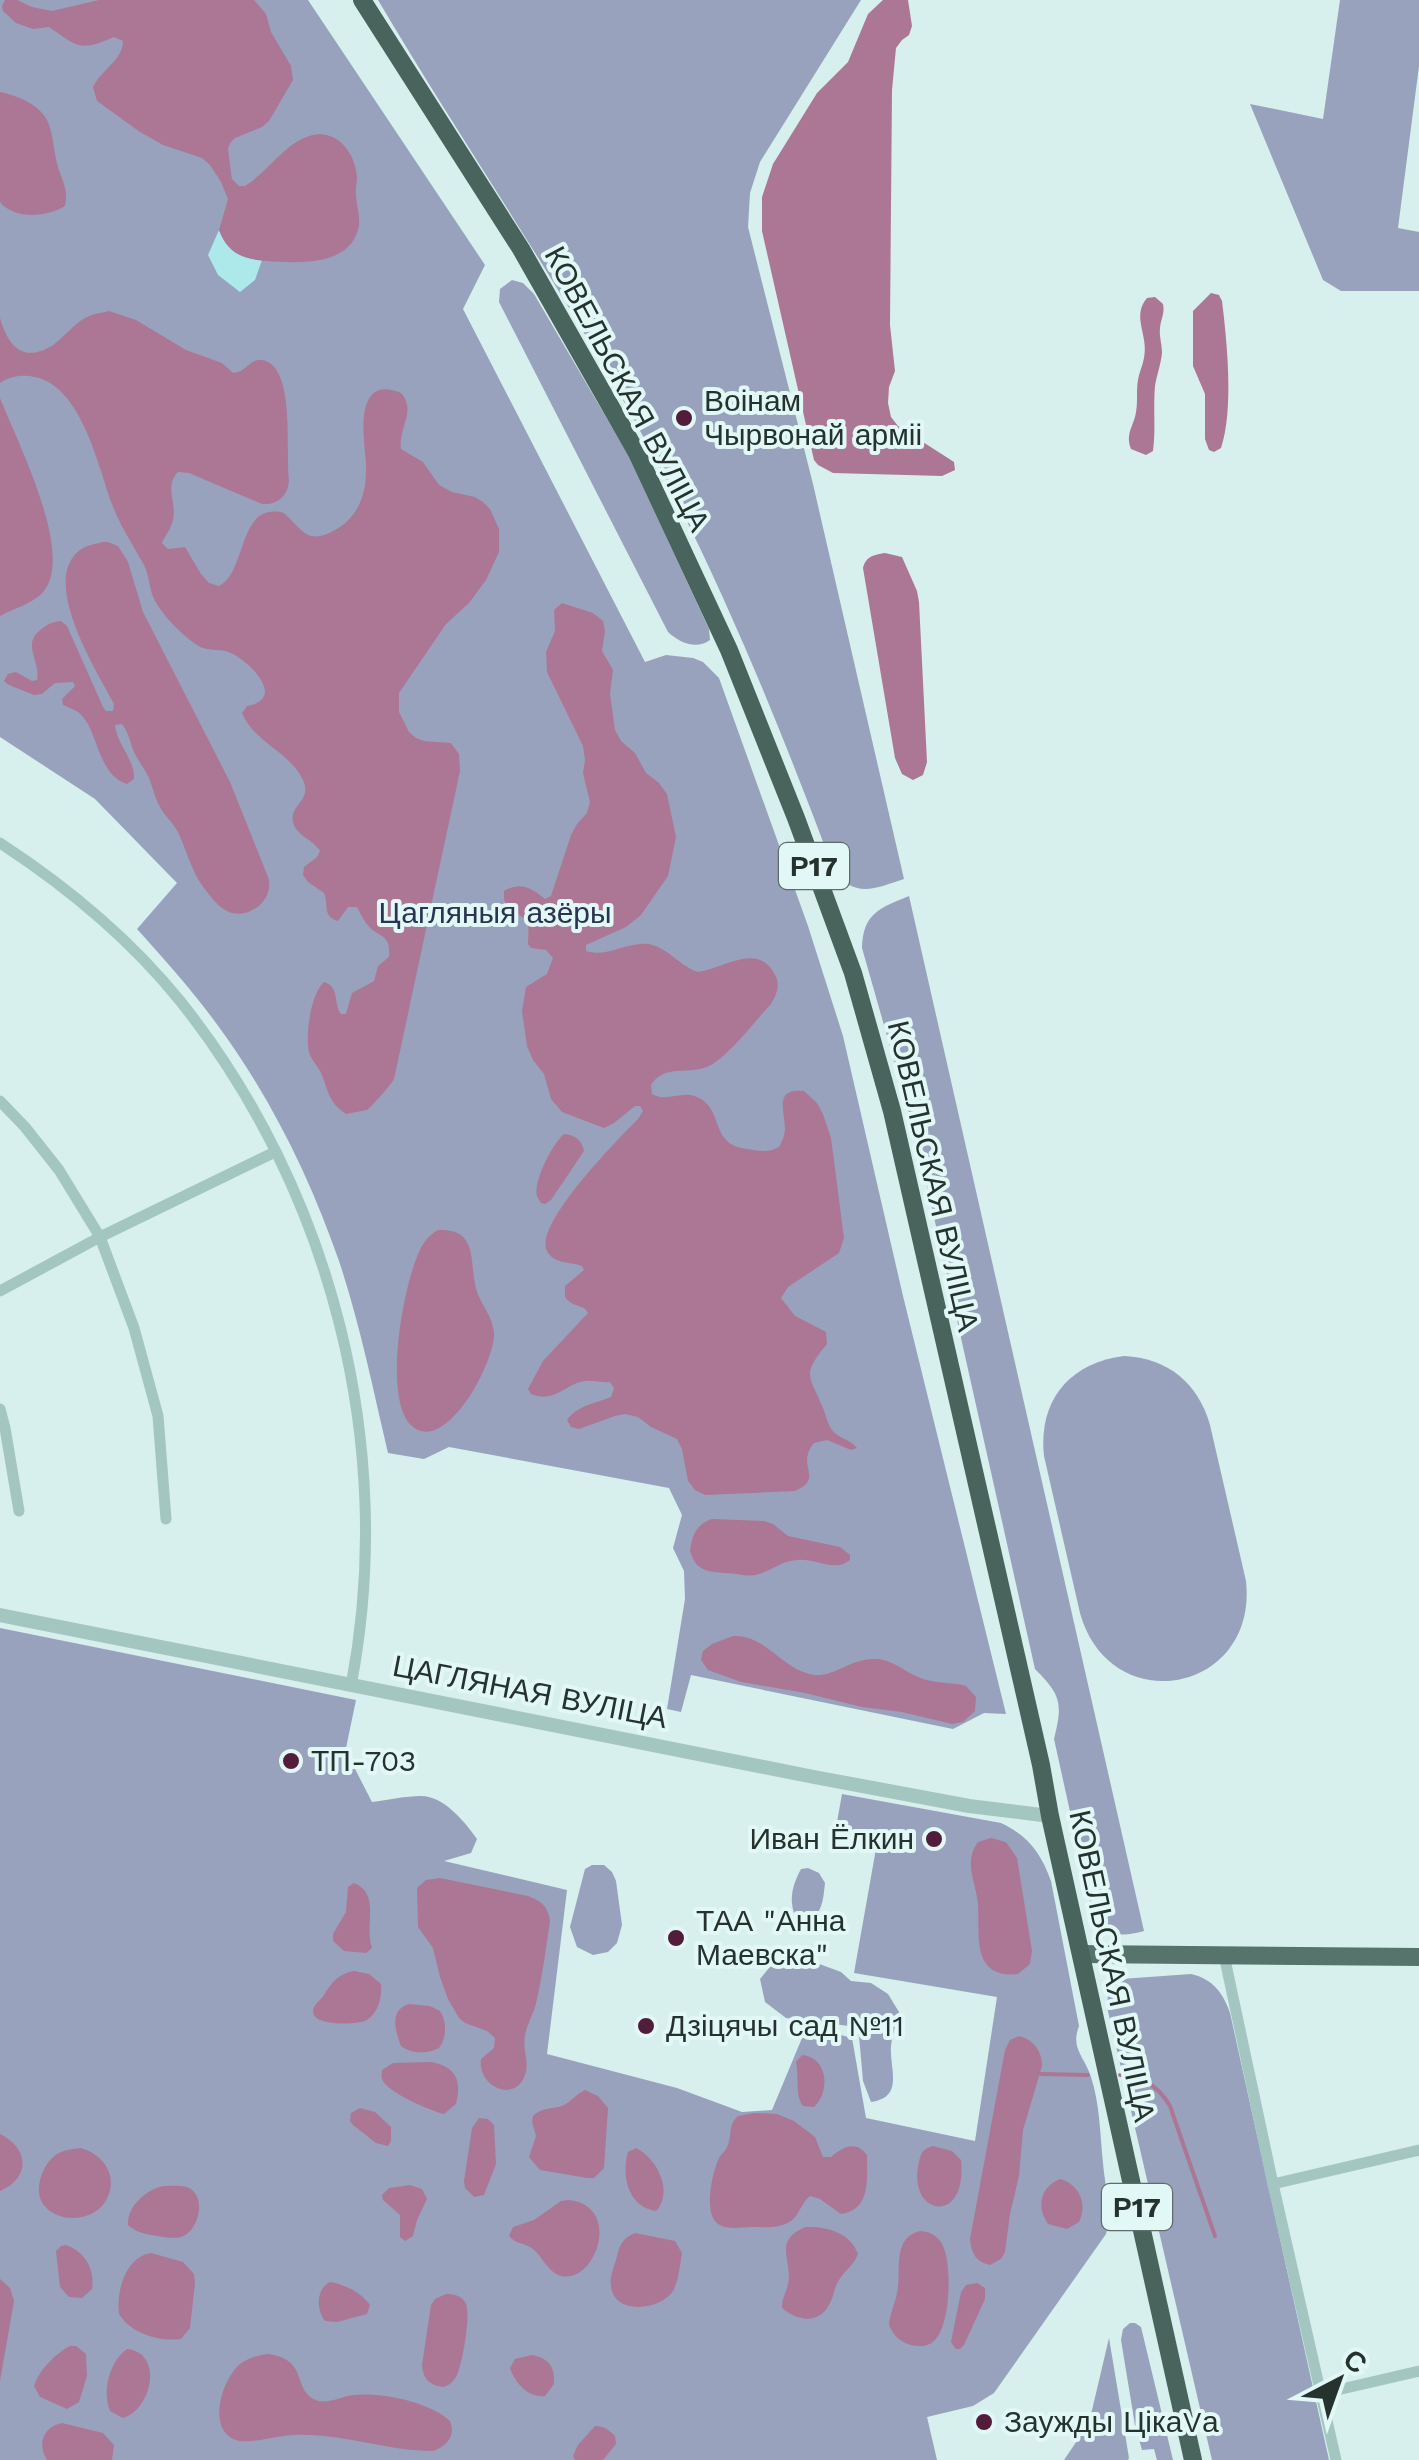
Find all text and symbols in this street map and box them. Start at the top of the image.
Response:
street label: КОВЕЛЬСКАЯ ВУЛІЦА [537,240,717,537]
place label: Воінам Чырвонай арміі [704,383,922,452]
marker: Воінам Чырвонай арміі [673,407,695,429]
road number: Р17 [779,843,849,889]
park label: Цагляныя азёры [378,895,612,930]
street label: КОВЕЛЬСКАЯ ВУЛІЦА [881,1017,986,1335]
street label: ЦАГЛЯНАЯ ВУЛІЦА [390,1648,670,1735]
place label: ТП-703 [311,1743,416,1778]
marker: ТП-703 [280,1750,302,1772]
street label: КОВЕЛЬСКАЯ ВУЛІЦА [1062,1807,1163,2125]
place label: Иван Ёлкин [749,1821,914,1856]
marker: Иван Ёлкин [923,1828,945,1850]
place label: ТАА "Анна Маевска" [696,1903,846,1972]
marker: ТАА "Анна Маевска" [665,1927,687,1949]
place label: Дзіцячы сад №11 [666,2008,904,2043]
marker: Дзіцячы сад №11 [635,2015,657,2037]
road number: Р17 [1102,2184,1172,2230]
north arrow [1289,2330,1389,2430]
text: С [1337,2342,1374,2381]
place label: Заужды ЦікаVа [1004,2404,1219,2439]
marker: Заужды ЦікаVа [973,2411,995,2433]

